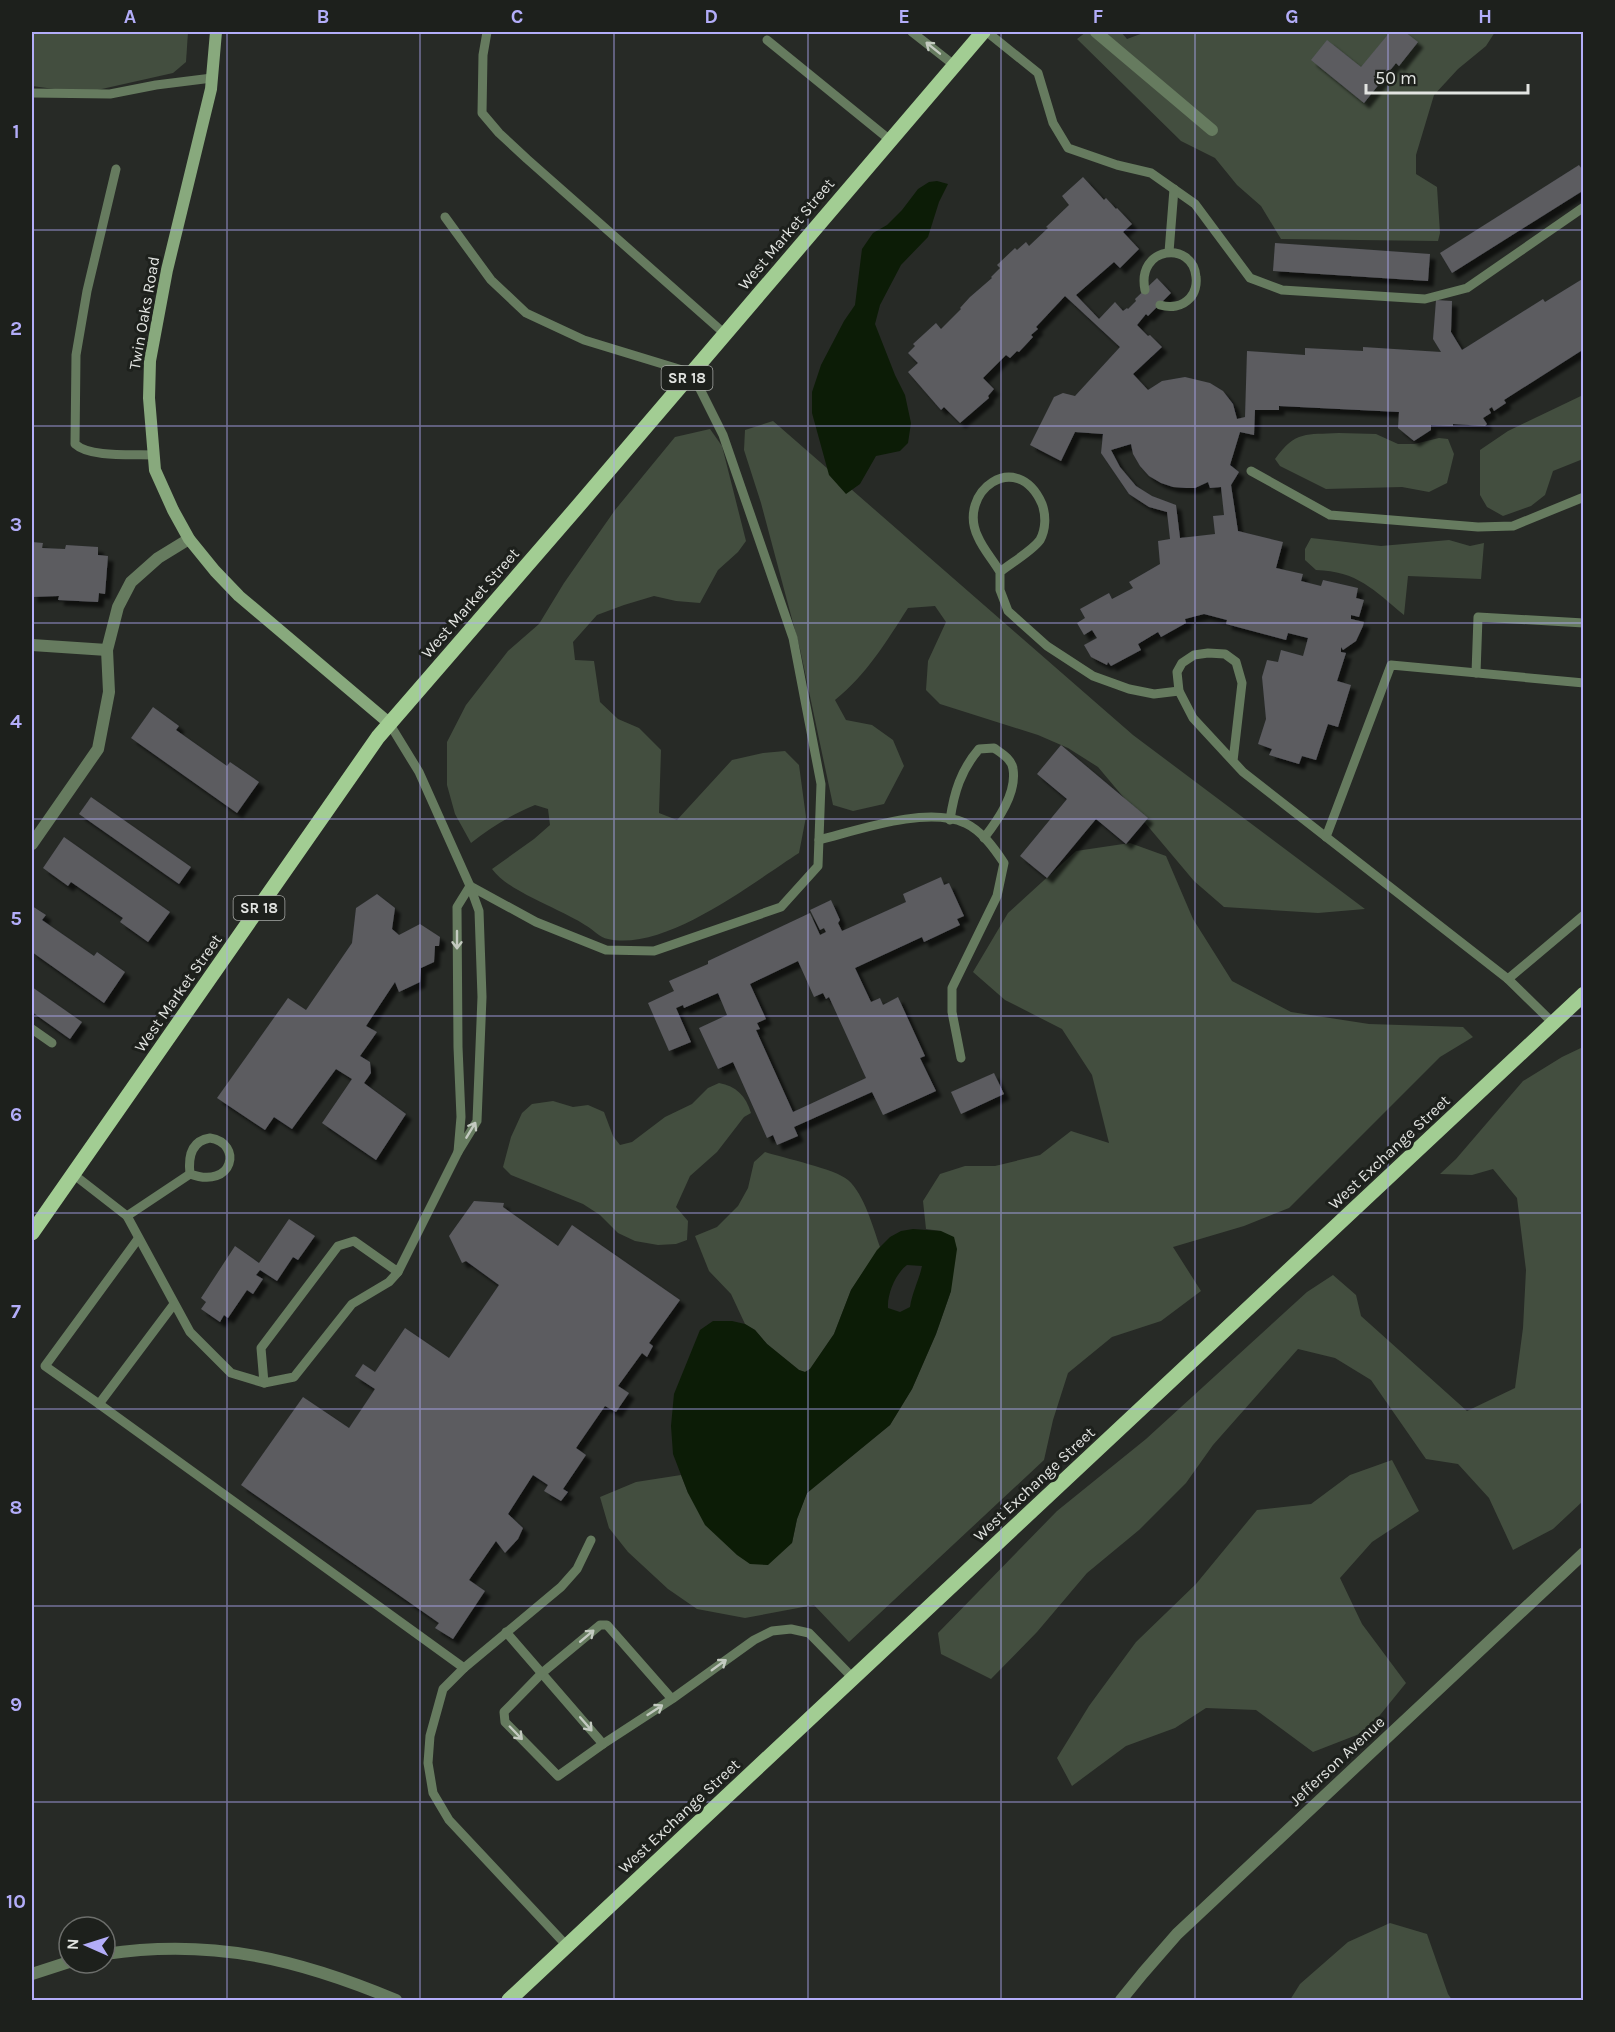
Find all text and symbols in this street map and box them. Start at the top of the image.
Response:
text: A [124,5,137,28]
text: B [317,5,329,28]
text: C [511,5,523,28]
text: D [704,5,718,28]
text: E [898,5,910,28]
text: F [1093,5,1104,28]
text: G [1285,5,1299,28]
text: H [1478,5,1492,28]
one-way arrow [925,42,941,55]
scale bar [1366,57,1528,95]
text: 50 m [1375,67,1417,89]
text: 1 [12,120,20,143]
street label: West Market Street [734,175,838,293]
street label: Twin Oaks Road [125,255,163,371]
text: 2 [10,317,22,340]
road number: SR 18 [662,366,712,390]
text: 3 [10,513,22,536]
street label: West Market Street [417,544,523,662]
text: 4 [10,710,22,733]
road number: SR 18 [234,896,284,920]
text: 5 [10,907,22,930]
street label: West Market Street [130,930,226,1056]
one-way arrow [451,930,463,950]
street label: West Exchange Street [1324,1091,1454,1213]
text: 6 [10,1103,22,1126]
one-way arrow [466,1122,478,1139]
text: 7 [11,1300,21,1323]
street label: West Exchange Street [969,1423,1099,1545]
text: 8 [10,1496,22,1519]
one-way arrow [579,1629,595,1642]
one-way arrow [711,1659,727,1671]
text: 9 [10,1693,22,1716]
one-way arrow [646,1704,663,1716]
street label: Jefferson Avenue [1286,1712,1388,1810]
one-way arrow [579,1716,593,1731]
one-way arrow [509,1726,523,1741]
street label: West Exchange Street [614,1755,744,1877]
text: 10 [6,1890,26,1913]
north arrow [57,1915,117,1975]
text: N [63,1938,82,1950]

